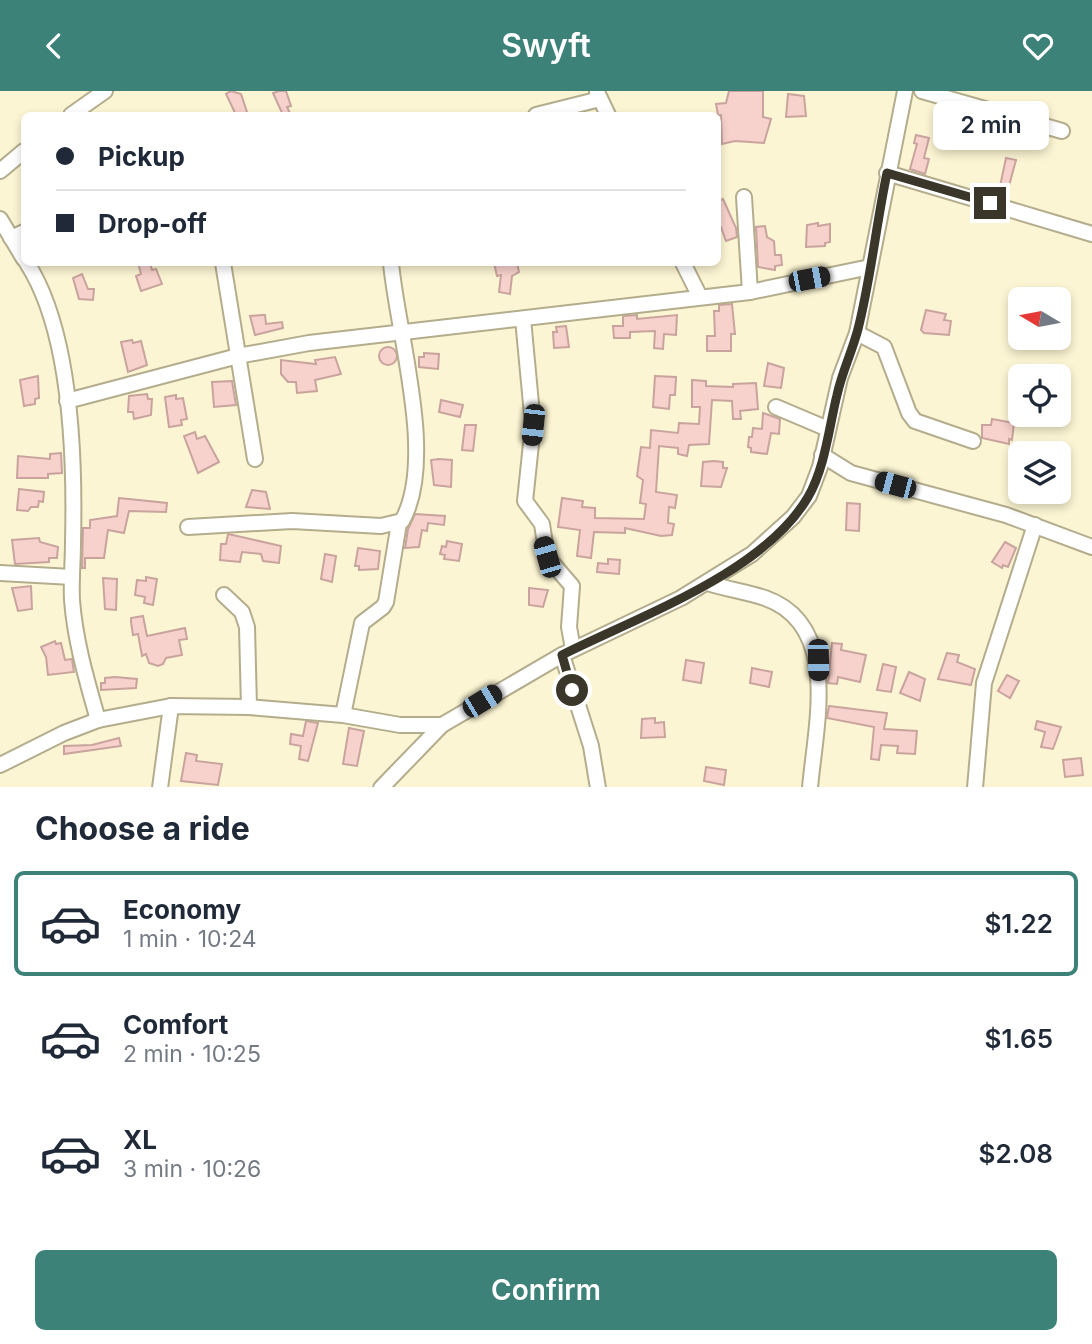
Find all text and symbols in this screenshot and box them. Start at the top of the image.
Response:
text: Swyft [501,26,591,65]
icon: back [35,27,73,65]
icon: heart [1019,27,1057,65]
callout: 2 min [932,101,1048,151]
text: 2 min [961,111,1021,139]
text: Pickup [98,141,185,172]
route end [974,187,1006,219]
text: Drop-off [98,208,207,239]
car [787,265,832,293]
north arrow [1008,287,1071,350]
map controls [1008,287,1071,504]
button: locate [1008,364,1071,427]
car [521,403,546,447]
button: layers [1008,441,1071,504]
car [872,469,919,501]
car [532,534,563,580]
car [808,639,829,681]
route start [556,674,588,706]
car [459,681,506,721]
text: Choose a ride [35,809,250,848]
icon: car [39,892,102,955]
text: Economy [123,894,241,925]
text: $1.22 [984,908,1053,939]
text: 1 min · 10:24 [123,925,257,953]
icon: car [39,1007,102,1070]
text: Comfort [123,1009,228,1040]
text: $1.65 [985,1023,1053,1054]
text: 2 min · 10:25 [123,1040,261,1068]
icon: car [39,1122,102,1185]
text: XL [123,1124,157,1155]
text: $2.08 [979,1138,1053,1169]
text: 3 min · 10:26 [123,1155,261,1183]
button: Confirm [35,1250,1057,1330]

